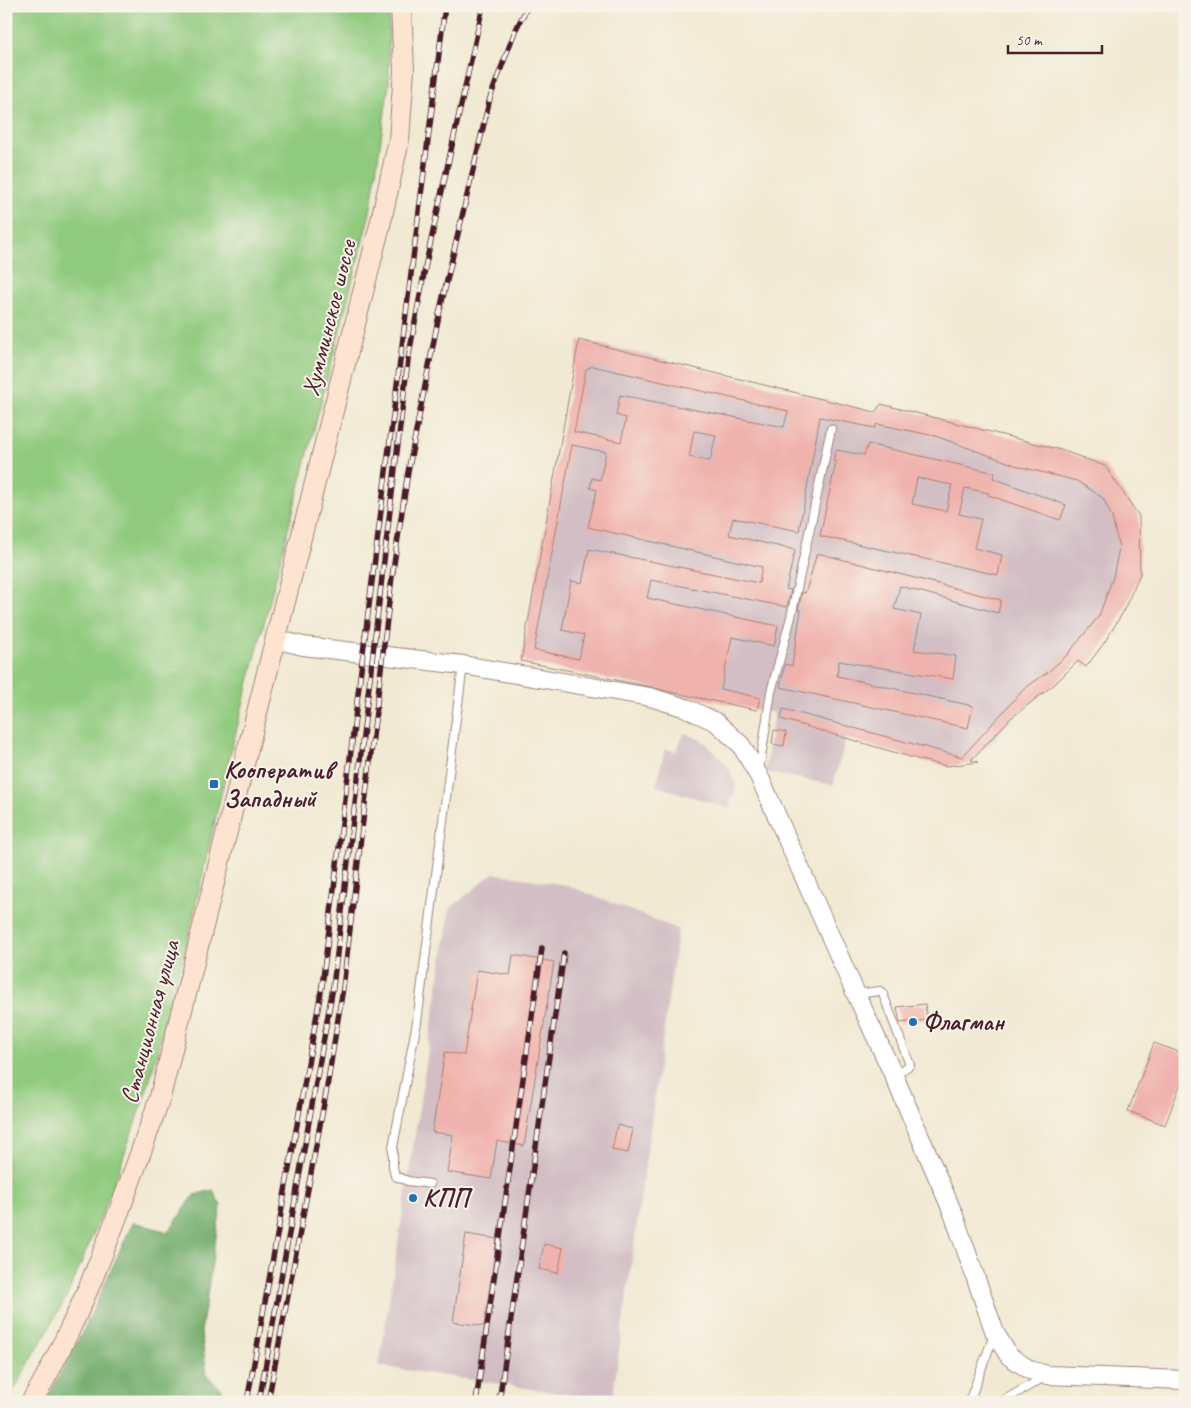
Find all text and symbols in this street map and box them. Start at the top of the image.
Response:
scale bar [1008,22,1102,54]
text: 50 m [1016,31,1043,50]
street label: Хумминское шоссе [294,235,364,399]
place label: Кооператив Западный [224,754,339,815]
marker: Кооператив Западный [208,778,220,790]
street label: Станционная улица [113,935,188,1107]
place label: Флагман [923,1006,1006,1038]
marker: Флагман [907,1016,919,1028]
place label: КПП [423,1182,473,1214]
marker: КПП [407,1192,419,1204]

